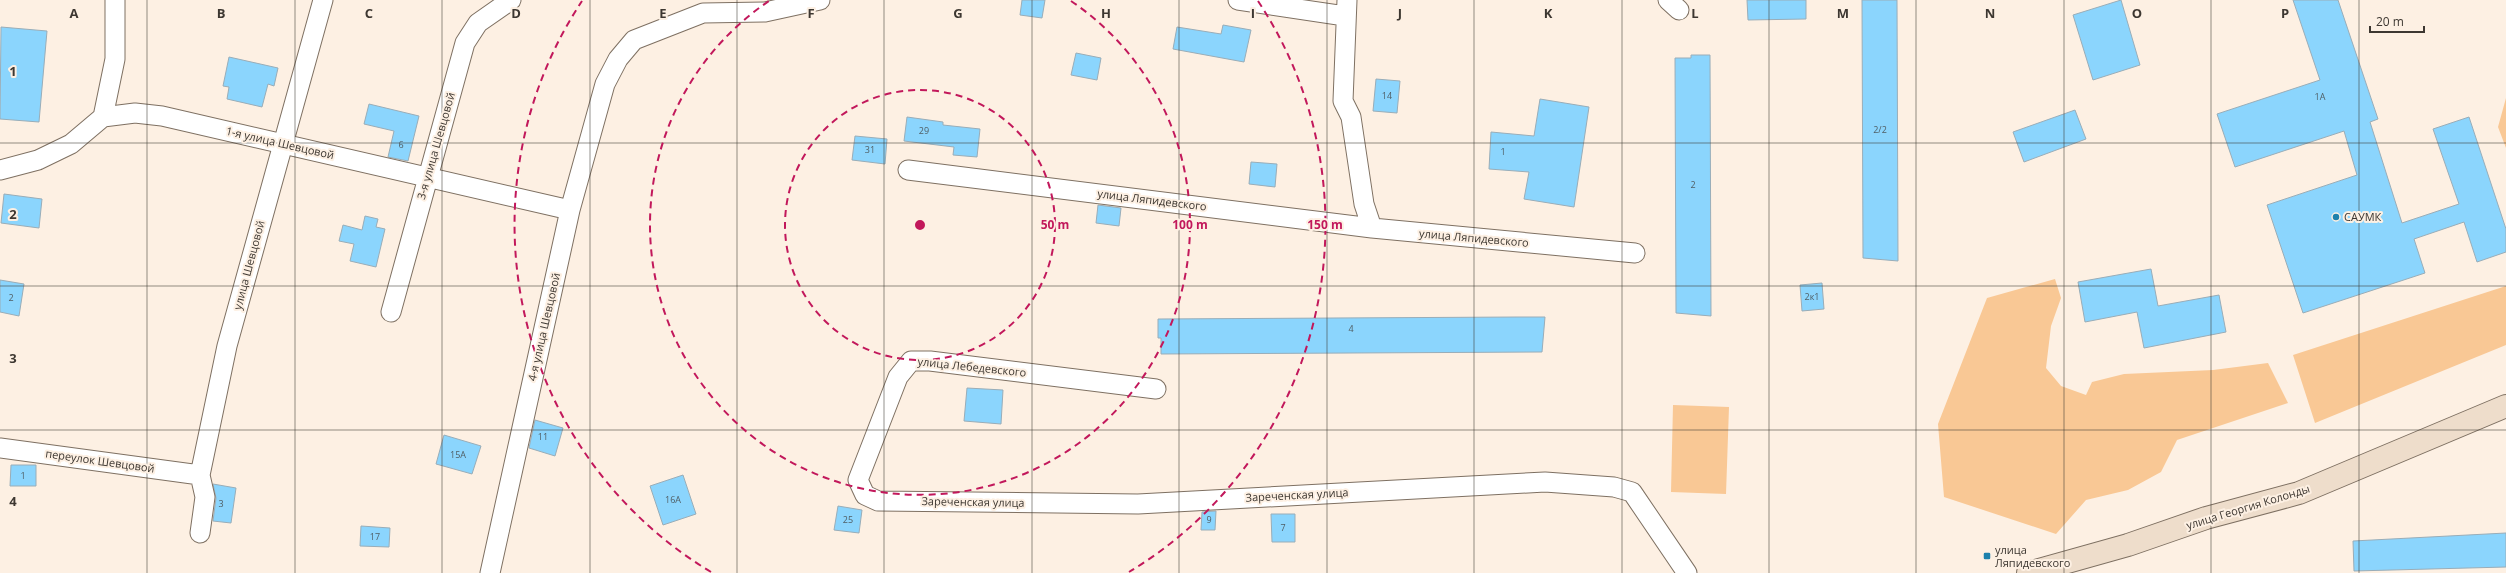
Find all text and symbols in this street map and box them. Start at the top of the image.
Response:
text: A [70,4,79,22]
text: B [217,4,226,22]
text: C [365,4,373,22]
text: D [511,4,521,22]
text: E [659,4,667,22]
text: F [807,4,815,22]
text: G [953,4,963,22]
text: H [1101,4,1111,22]
text: I [1251,4,1255,22]
text: J [1397,4,1402,22]
text: K [1544,4,1553,22]
text: L [1691,4,1699,22]
text: M [1837,4,1849,22]
text: N [1985,4,1995,22]
text: O [2132,4,2142,22]
text: P [2281,4,2289,22]
scale bar [2370,8,2424,34]
text: 20 m [2376,13,2404,30]
text: 1 [9,62,17,80]
house number: 14 [1382,89,1392,102]
house number: 1А [2315,90,2326,103]
street label: 3-я улица Шевцовой [413,91,458,201]
street label: 1-я улица Шевцовой [224,123,336,162]
house number: 2/2 [1873,123,1887,136]
house number: 29 [919,124,929,137]
house number: 6 [398,138,404,151]
house number: 31 [865,143,875,156]
house number: 1 [1500,145,1506,158]
house number: 2 [1690,178,1696,191]
street label: улица Ляпидевского [1097,185,1208,214]
text: 2 [9,205,17,223]
place label: САУМК [2344,209,2382,224]
marker: САУМК [2331,212,2341,222]
text: 50 m [1041,216,1069,233]
text: 100 m [1172,216,1208,233]
text: 150 m [1307,216,1343,233]
centre of rings [913,218,927,232]
street label: улица Шевцовой [229,219,268,311]
street label: улица Ляпидевского [1419,225,1530,250]
street label: 4-я улица Шевцовой [524,271,563,383]
house number: 2к1 [1805,290,1819,303]
house number: 2 [8,291,14,304]
house number: 4 [1348,322,1354,335]
text: 3 [9,349,17,367]
street label: улица Лебедевского [917,353,1027,380]
house number: 11 [538,430,548,443]
street label: переулок Шевцовой [44,445,156,476]
house number: 15А [450,448,466,461]
house number: 1 [20,469,26,482]
street label: улица Георгия Колонды [2184,481,2312,532]
street label: Зареченская улица [1245,484,1349,505]
text: 4 [9,492,17,510]
house number: 16А [665,493,681,506]
street label: Зареченская улица [921,493,1025,510]
house number: 3 [218,497,224,510]
house number: 25 [843,513,853,526]
house number: 9 [1206,513,1212,526]
house number: 7 [1280,521,1286,534]
house number: 17 [370,530,380,543]
place label: улица Ляпидевского [1995,542,2071,570]
marker: улица Ляпидевского [1982,551,1992,561]

